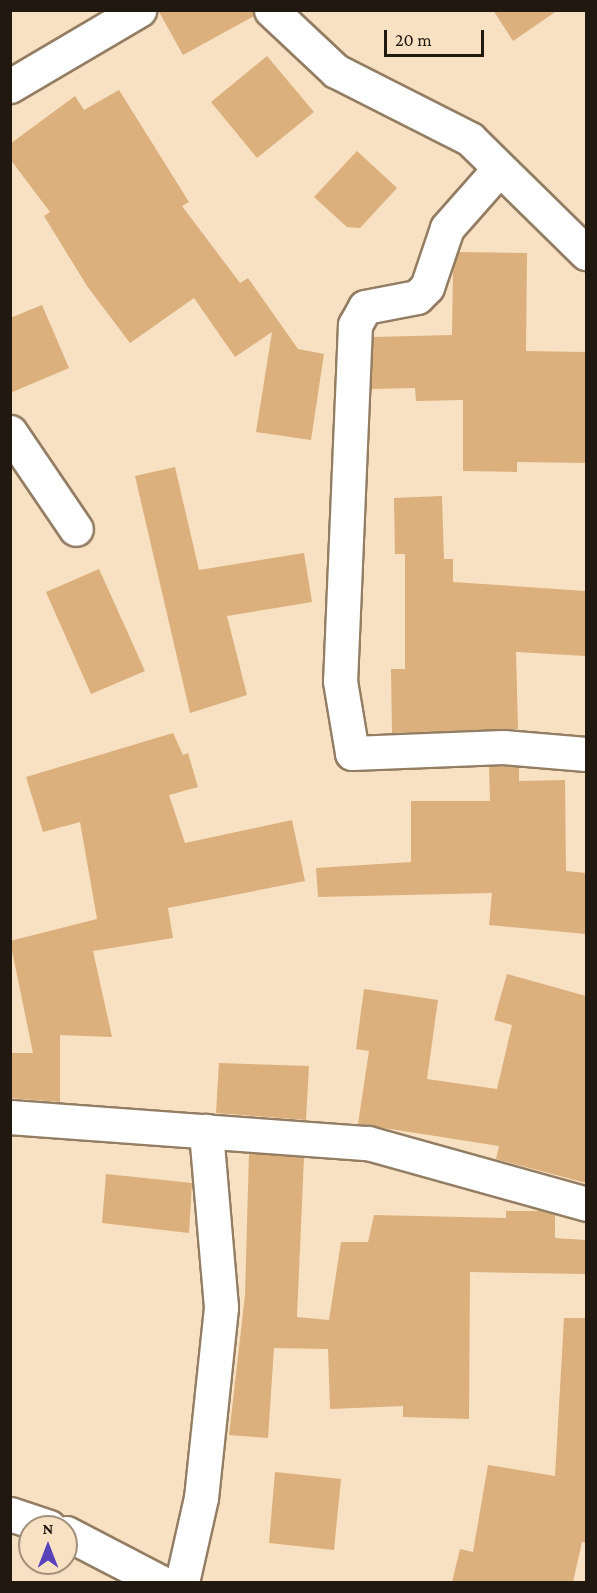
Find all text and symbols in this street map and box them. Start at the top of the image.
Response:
scale bar [387,18,488,56]
text: 20 m [395,30,432,50]
north arrow [18,1515,78,1575]
text: N [43,1520,53,1537]

